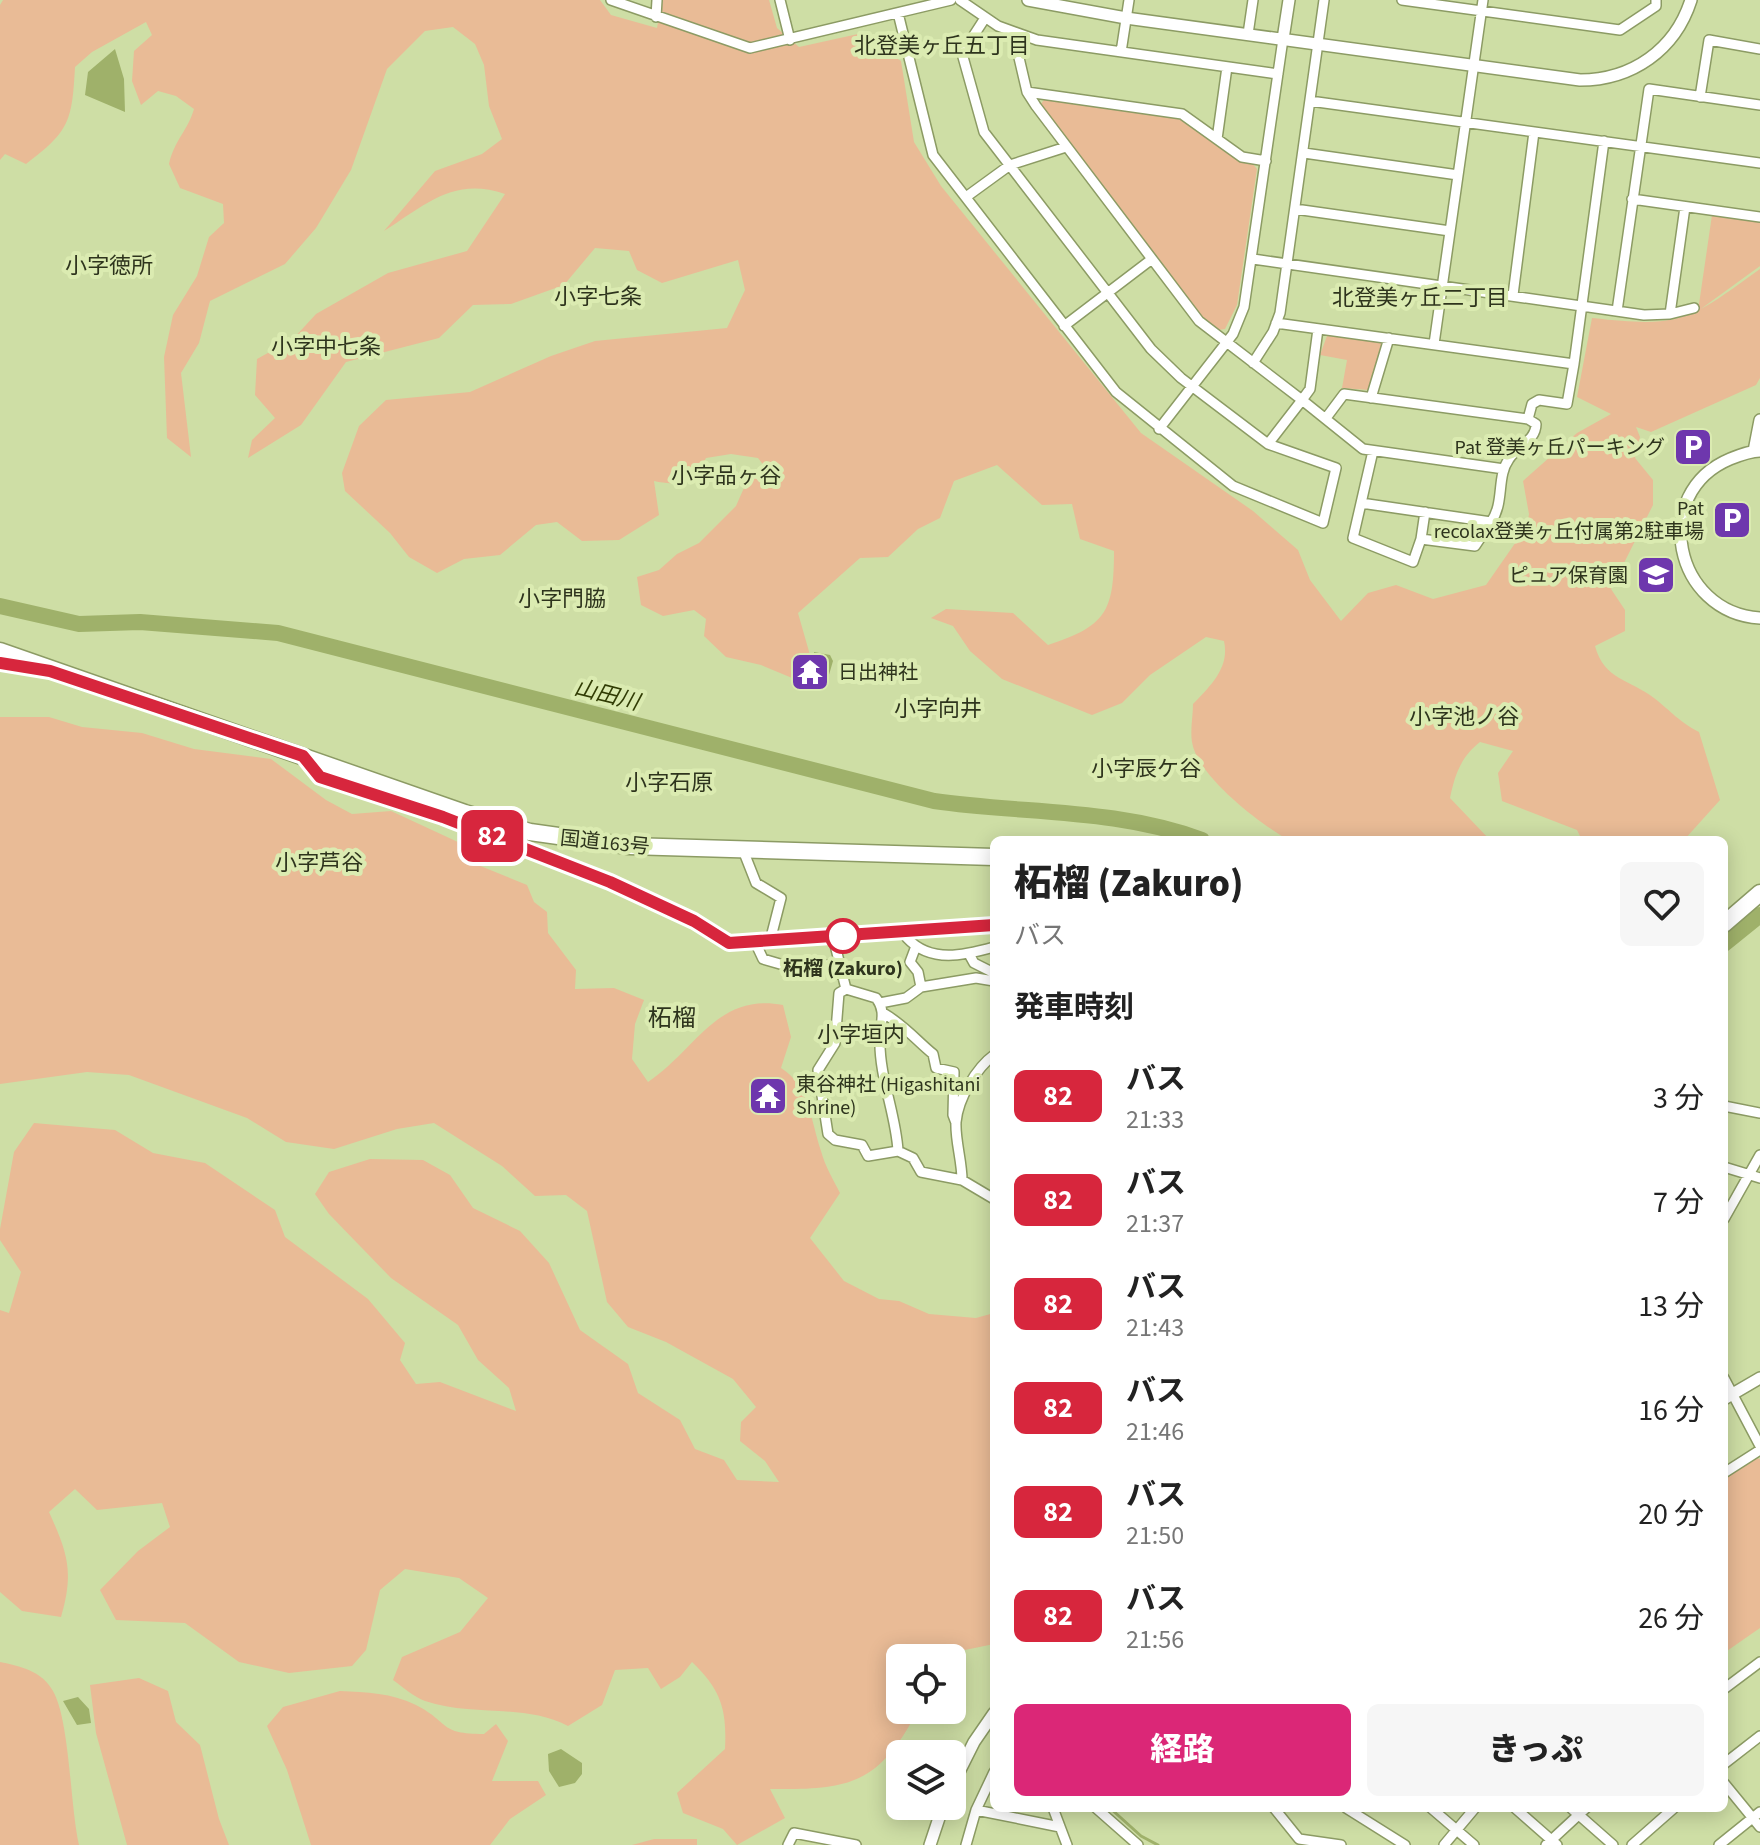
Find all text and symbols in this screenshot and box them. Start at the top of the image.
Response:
district label: 北登美ヶ丘五丁目 [854,30,1030,62]
district label: 小字徳所 [65,250,153,282]
district label: 小字七条 [554,281,642,313]
district label: 北登美ヶ丘二丁目 [1332,282,1508,314]
district label: 小字中七条 [271,331,381,363]
parking icon: Pat 登美ヶ丘パーキング [1672,426,1714,468]
place label: Pat 登美ヶ丘パーキング [1455,434,1665,462]
district label: 小字品ヶ谷 [671,460,781,492]
place label: Pat recolax登美ヶ丘付属第2駐車場 [1434,495,1704,546]
parking icon: Pat recolax登美ヶ丘付属第2駐車場 [1711,499,1753,541]
school or university icon: ピュア保育園 [1635,554,1677,596]
place label: ピュア保育園 [1508,562,1628,590]
district label: 小字門脇 [518,583,606,615]
temple icon: 日出神社 [789,651,831,693]
place label: 日出神社 [838,659,918,687]
water label: 山田川 [571,671,645,719]
district label: 小字向井 [894,693,982,725]
district label: 小字池ノ谷 [1409,701,1519,733]
district label: 小字辰ケ谷 [1091,753,1201,785]
district label: 小字石原 [625,767,713,799]
line badge: 82 [456,810,528,862]
text: 82 [477,816,507,856]
street label: 国道163号 [559,824,651,862]
district label: 小字芦谷 [275,847,363,879]
text: 柘榴 (Zakuro) [1014,857,1243,911]
button: heart [1620,862,1704,946]
text: バス [1014,917,1066,954]
marker: 柘榴 (Zakuro) [826,919,860,953]
place label: 柘榴 (Zakuro) [783,955,903,983]
text: 発車時刻 [1014,986,1134,1029]
district label: 柘榴 [648,1001,696,1036]
district label: 小字垣内 [817,1019,905,1051]
text: バス [1126,1058,1186,1101]
place label: 東谷神社 (Higashitani Shrine) [796,1071,980,1122]
temple icon: 東谷神社 (Higashitani Shrine) [747,1075,789,1117]
text: 82 [1043,1076,1073,1116]
text: 3 分 [1653,1077,1704,1120]
text: 21:33 [1126,1101,1184,1138]
text: バス [1126,1162,1186,1205]
text: 82 [1043,1180,1073,1220]
text: 7 分 [1653,1181,1704,1224]
text: 21:37 [1126,1205,1184,1242]
text: バス [1126,1266,1186,1309]
text: 82 [1043,1284,1073,1324]
text: 13 分 [1638,1285,1704,1328]
text: 21:43 [1126,1309,1184,1346]
text: バス [1126,1370,1186,1413]
text: 82 [1043,1388,1073,1428]
text: 16 分 [1638,1389,1704,1432]
text: 21:46 [1126,1413,1184,1450]
text: バス [1126,1474,1186,1517]
text: 82 [1043,1492,1073,1532]
text: 20 分 [1638,1493,1704,1536]
text: 21:50 [1126,1517,1184,1554]
text: バス [1126,1578,1186,1621]
text: 82 [1043,1596,1073,1636]
text: 26 分 [1638,1597,1704,1640]
text: 21:56 [1126,1621,1184,1658]
map controls [886,1644,966,1820]
button: locate [886,1644,966,1724]
button: 経路 [1014,1704,1351,1796]
button: きっぷ [1367,1704,1704,1796]
button: layers [886,1740,966,1820]

